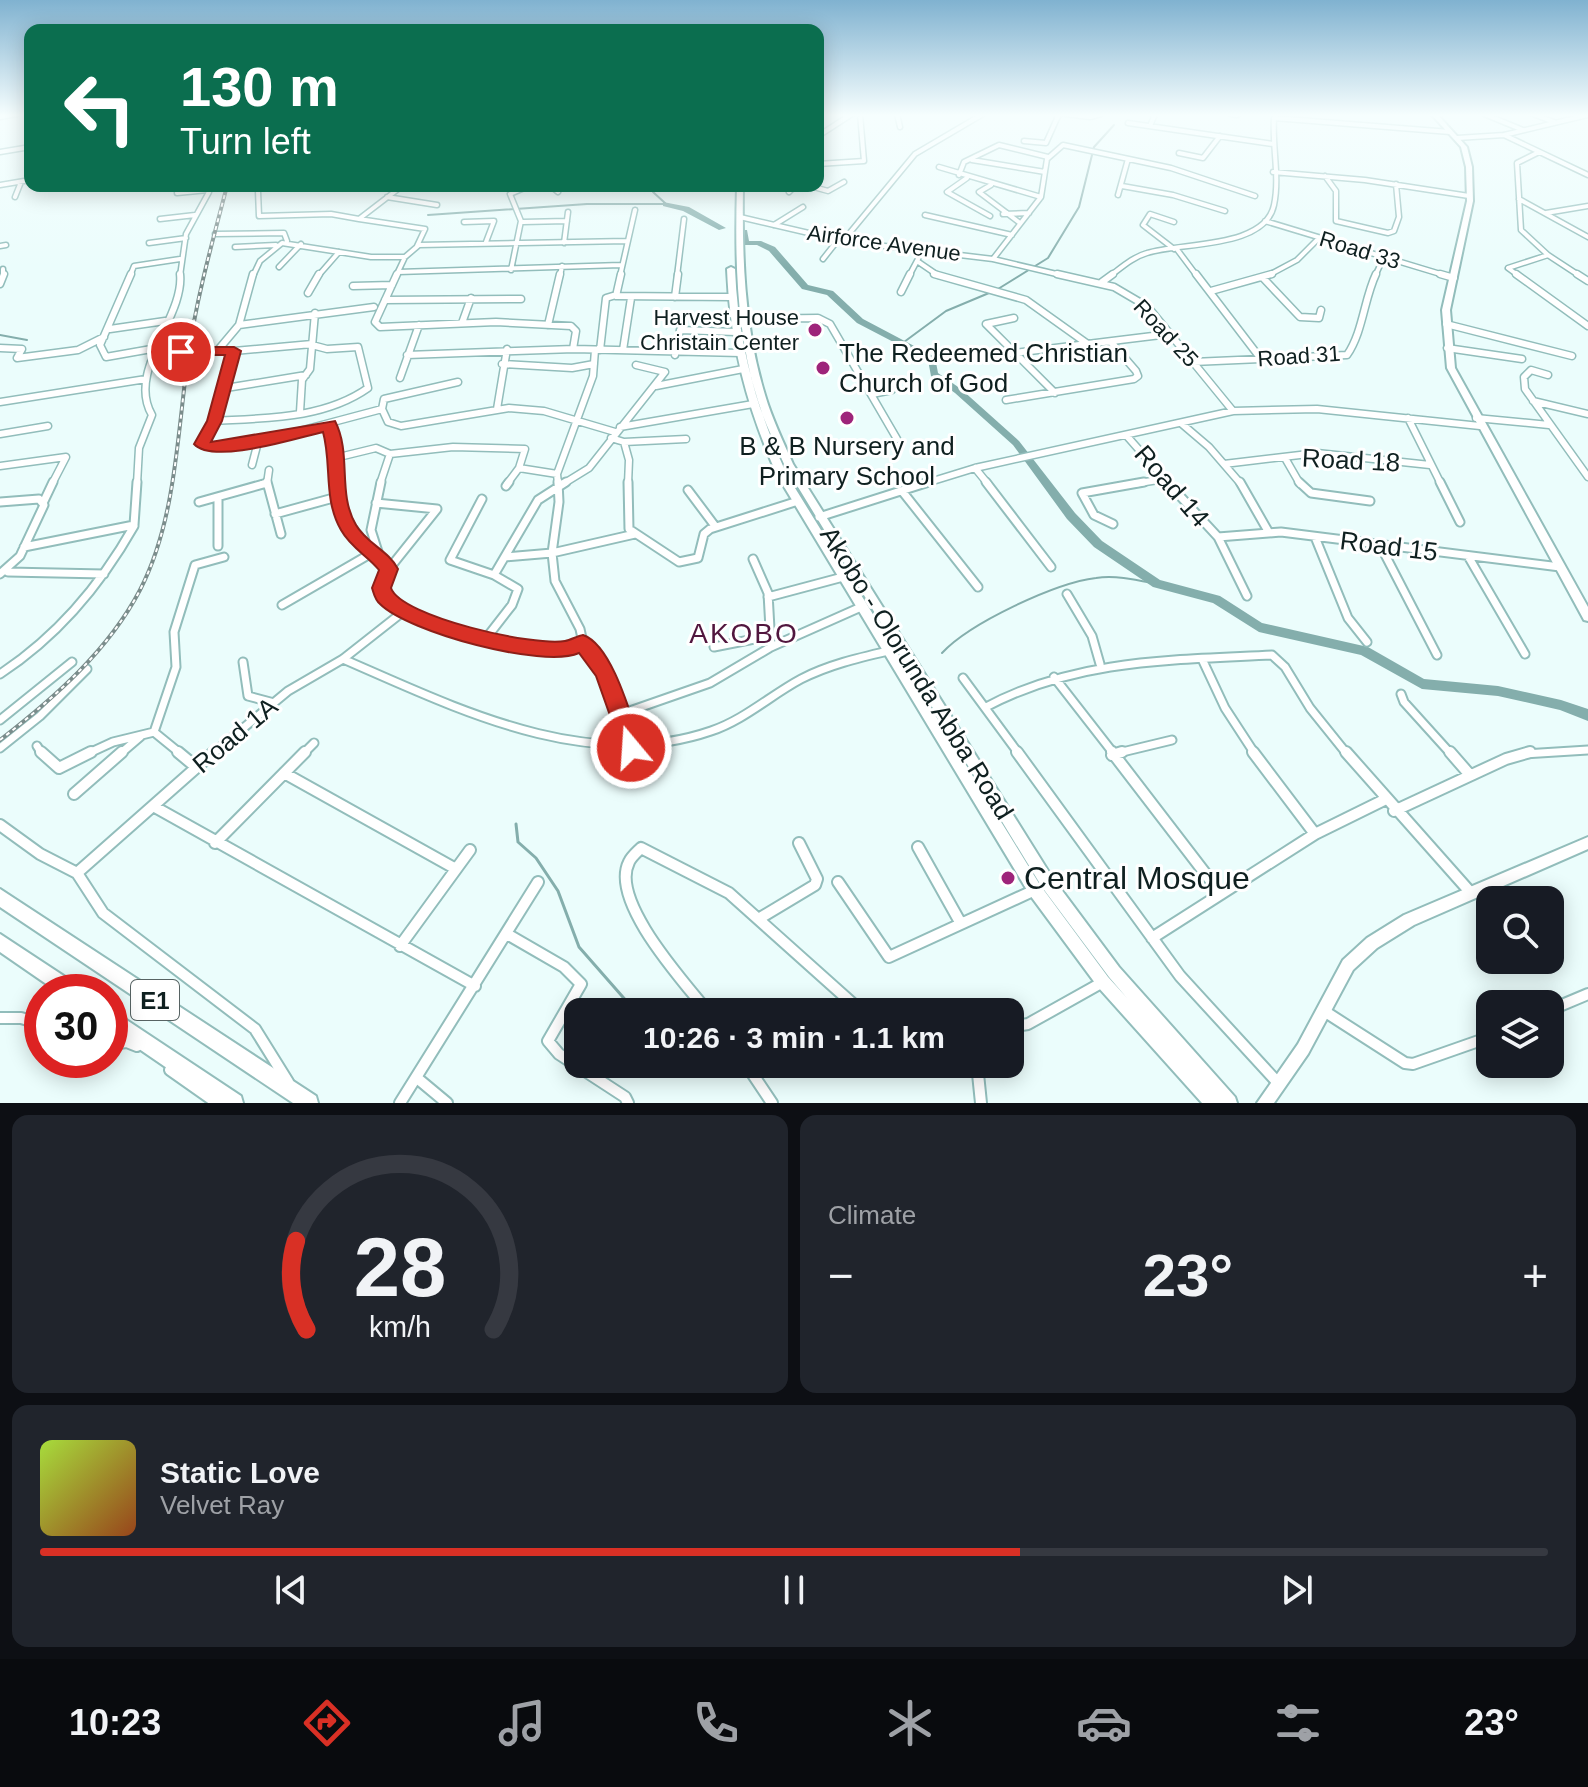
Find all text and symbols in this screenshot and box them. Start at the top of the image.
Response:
text: 130 m [180,55,339,118]
icon: left [48,56,152,160]
text: Turn left [180,121,311,162]
street label: Airforce Avenue [806,220,962,266]
street label: Road 33 [1317,226,1403,274]
street label: Road 25 [1128,294,1204,372]
place label: Harvest House Christain Center [640,305,799,355]
pin [147,318,215,386]
marker: Harvest House Christain Center [806,321,824,339]
icon: arrive [159,330,203,374]
place label: The Redeemed Christian Church of God [839,338,1128,398]
street label: Road 31 [1257,341,1341,371]
marker: The Redeemed Christian Church of God [814,359,832,377]
marker: B & B Nursery and Primary School [838,409,856,427]
place label: B & B Nursery and Primary School [739,431,955,491]
street label: Road 14 [1128,439,1216,533]
street label: Road 18 [1301,442,1401,478]
street label: Akobo - Olorunda Abba Road [814,521,1020,825]
street label: Road 15 [1338,525,1440,567]
district label: AKOBO [689,618,799,649]
street label: Road 1A [187,691,284,779]
position arrow [589,706,673,790]
place label: Central Mosque [1024,860,1250,896]
marker: Central Mosque [999,869,1017,887]
map controls [1476,886,1564,1078]
button: search [1476,886,1564,974]
speed limit sign: 30 [24,974,128,1078]
road number: E1 [131,980,179,1020]
button: layers [1476,990,1564,1078]
text: 10:26 · 3 min · 1.1 km [643,1021,945,1054]
text: Climate [828,1200,916,1230]
text: 28 [354,1221,446,1314]
text: 23° [1143,1242,1233,1309]
text: − [828,1251,854,1300]
text: + [1522,1251,1548,1300]
text: km/h [369,1311,431,1343]
text: Static Love [160,1456,320,1489]
text: Velvet Ray [160,1490,284,1520]
icon: previous [269,1568,313,1612]
icon: pause [772,1568,816,1612]
icon: next [1275,1568,1319,1612]
icon: directions [299,1695,355,1751]
icon: music [494,1695,550,1751]
icon: phone [688,1695,744,1751]
icon: climate [882,1695,938,1751]
icon: car [1076,1695,1132,1751]
icon: filters [1270,1695,1326,1751]
text: 10:23 [69,1702,161,1743]
text: 23° [1464,1702,1519,1743]

